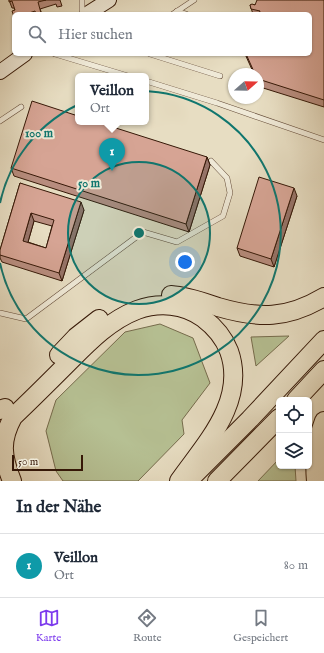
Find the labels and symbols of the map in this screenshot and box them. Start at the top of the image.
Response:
north arrow [228,68,264,104]
text: 100 m [25,126,54,141]
pin: 1 [99,138,125,171]
text: 50 m [78,176,101,191]
centre of rings [132,226,146,240]
your location [175,252,195,272]
scale bar [12,453,83,472]

